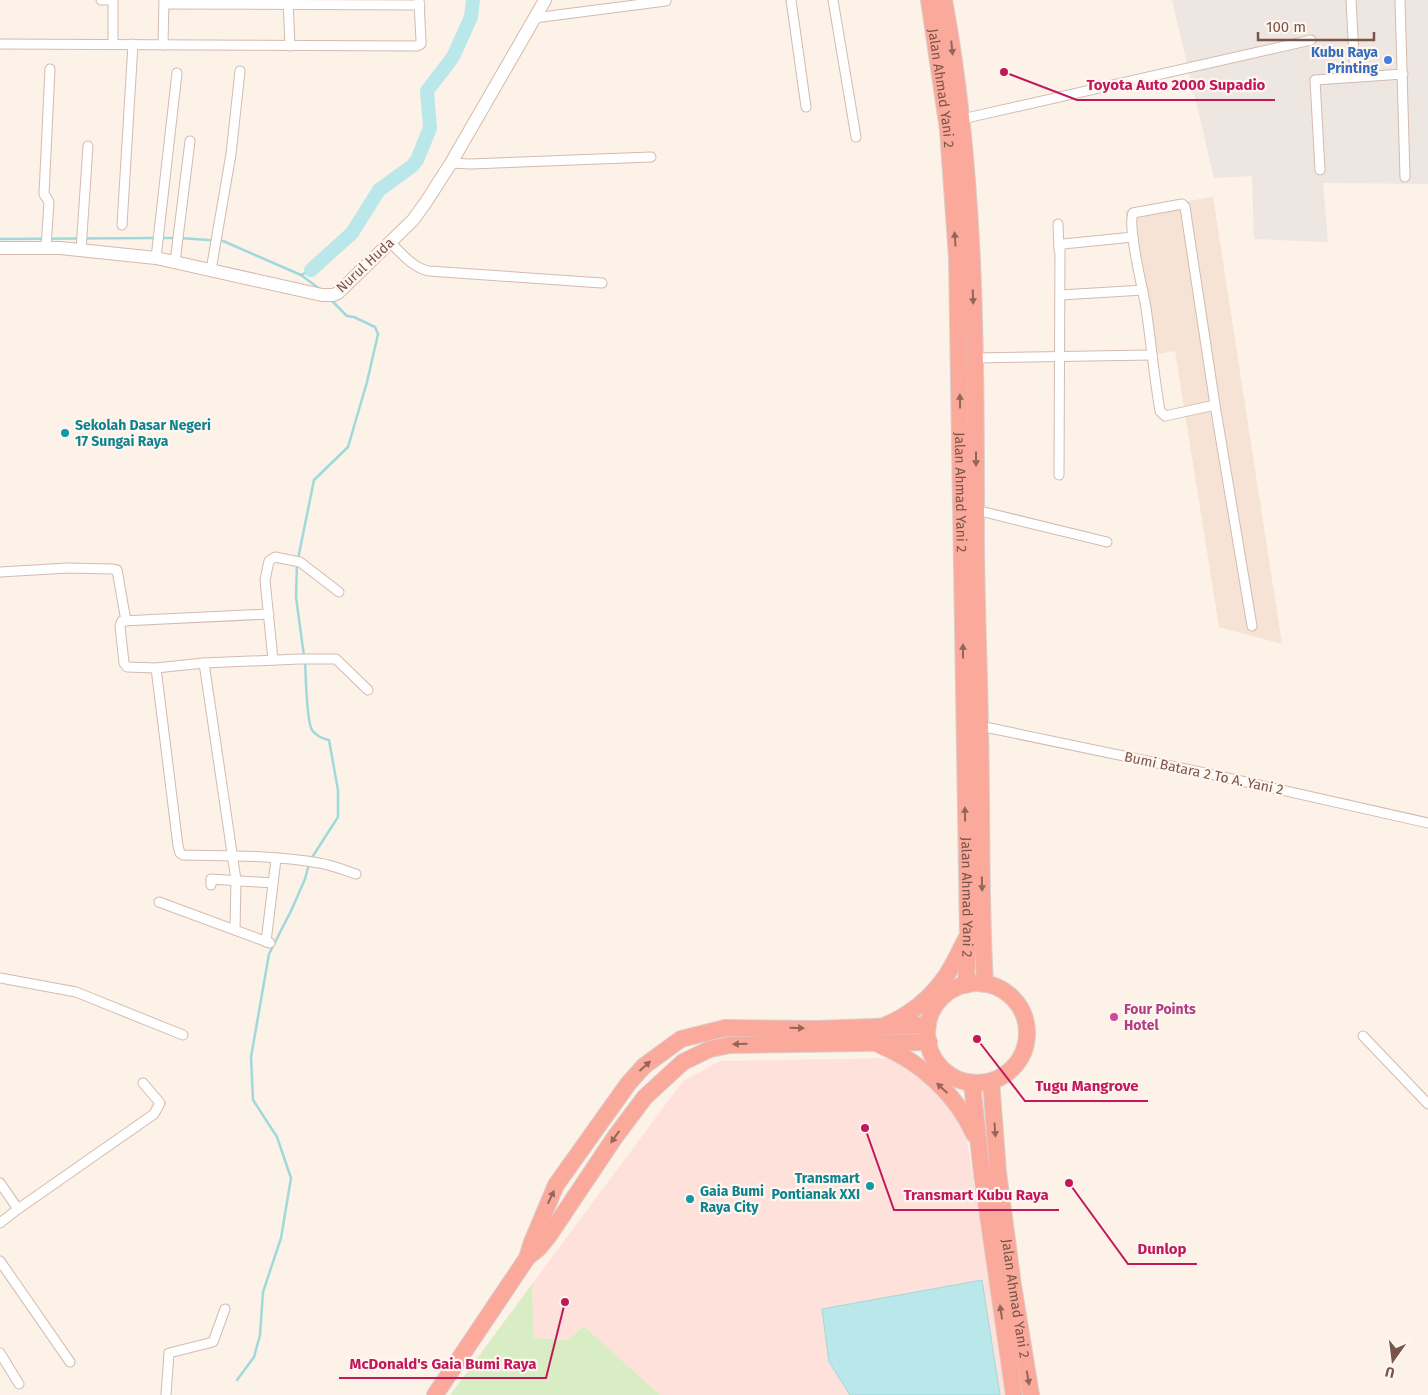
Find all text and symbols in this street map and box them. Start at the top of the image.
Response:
scale bar [1258,10,1374,42]
text: 100 m [1266,18,1306,36]
street label: Jalan Ahmad Yani 2 [924,27,957,148]
one-way arrow [948,40,956,56]
place label: Kubu Raya Printing [1311,44,1378,77]
marker: Kubu Raya Printing [1382,54,1394,66]
callout: Toyota Auto 2000 Supadio [1077,70,1275,100]
text: Toyota Auto 2000 Supadio [1087,76,1266,94]
one-way arrow [951,230,959,246]
street label: Nurul Huda [333,234,398,296]
one-way arrow [969,289,977,305]
one-way arrow [956,393,964,409]
place label: Sekolah Dasar Negeri 17 Sungai Raya [75,417,211,450]
marker: Sekolah Dasar Negeri 17 Sungai Raya [59,427,71,439]
street label: Jalan Ahmad Yani 2 [951,432,970,553]
one-way arrow [972,452,980,468]
one-way arrow [959,643,967,659]
street label: Bumi Batara 2 To A. Yani 2 [1123,748,1285,799]
one-way arrow [961,805,969,821]
street label: Jalan Ahmad Yani 2 [957,837,976,958]
one-way arrow [978,877,986,893]
place label: Four Points Hotel [1124,1001,1196,1034]
marker: Four Points Hotel [1108,1011,1120,1023]
one-way arrow [789,1024,805,1032]
one-way arrow [732,1041,748,1049]
one-way arrow [639,1060,651,1072]
callout: Tugu Mangrove [1025,1071,1148,1101]
text: Tugu Mangrove [1035,1077,1139,1095]
one-way arrow [937,1082,949,1094]
one-way arrow [991,1122,999,1138]
one-way arrow [610,1130,620,1144]
place label: Transmart Pontianak XXI [772,1170,861,1203]
marker: Transmart Pontianak XXI [864,1180,876,1192]
callout: Transmart Kubu Raya [894,1180,1059,1210]
place label: Gaia Bumi Raya City [700,1183,764,1216]
text: Transmart Kubu Raya [903,1186,1049,1204]
one-way arrow [546,1190,555,1205]
marker: Gaia Bumi Raya City [684,1193,696,1205]
callout: Dunlop [1128,1234,1197,1264]
street label: Jalan Ahmad Yani 2 [998,1238,1033,1359]
text: Dunlop [1137,1240,1187,1258]
one-way arrow [997,1304,1005,1320]
north arrow [1368,1335,1418,1385]
callout: McDonald's Gaia Bumi Raya [339,1348,546,1378]
text: McDonald's Gaia Bumi Raya [350,1355,536,1373]
text: U [1383,1363,1396,1381]
one-way arrow [1024,1370,1032,1386]

